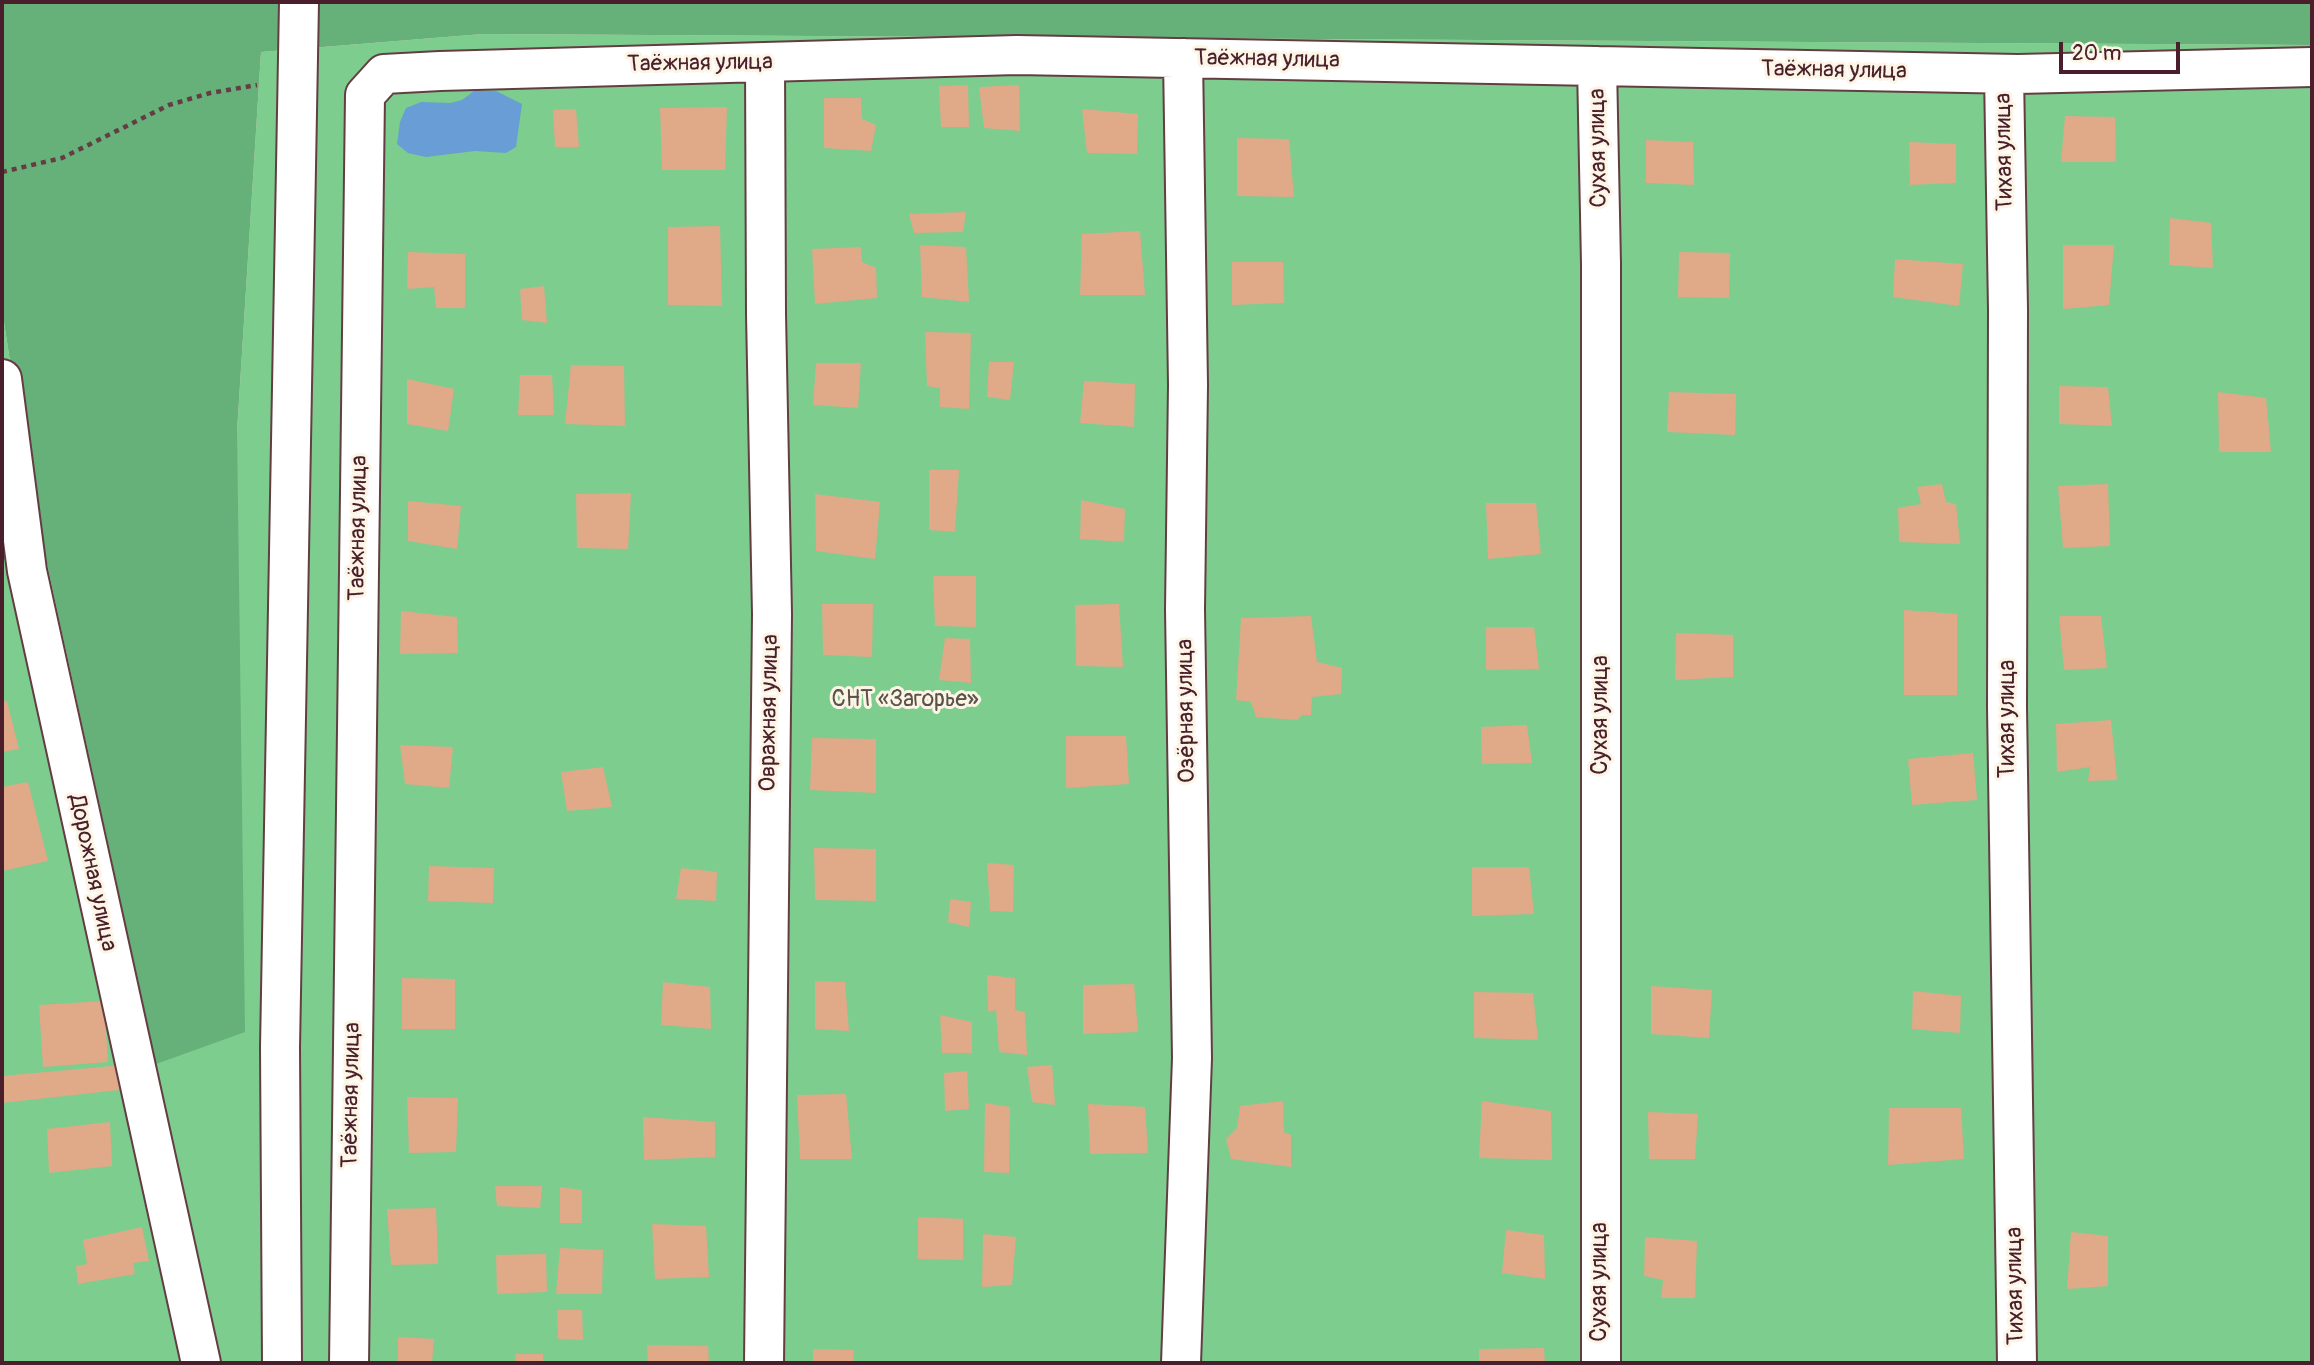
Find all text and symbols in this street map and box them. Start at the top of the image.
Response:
scale bar [2062,28,2183,72]
text: 20 m [2072,40,2121,67]
street label: Таёжная улица [1194,45,1340,75]
street label: Таёжная улица [627,49,773,79]
street label: Таёжная улица [1761,56,1907,86]
street label: Сухая улица [1584,88,1614,208]
street label: Тихая улица [1990,93,2020,211]
street label: Таёжная улица [344,455,374,601]
street label: Овражная улица [755,634,785,792]
street label: Озёрная улица [1172,639,1202,783]
street label: Сухая улица [1587,655,1615,775]
street label: Тихая улица [1994,660,2022,778]
park label: СНТ «Загорье» [831,686,979,714]
street label: Дорожная улица [62,792,122,954]
street label: Таёжная улица [337,1022,367,1168]
street label: Сухая улица [1586,1222,1614,1342]
street label: Тихая улица [2001,1227,2031,1345]

